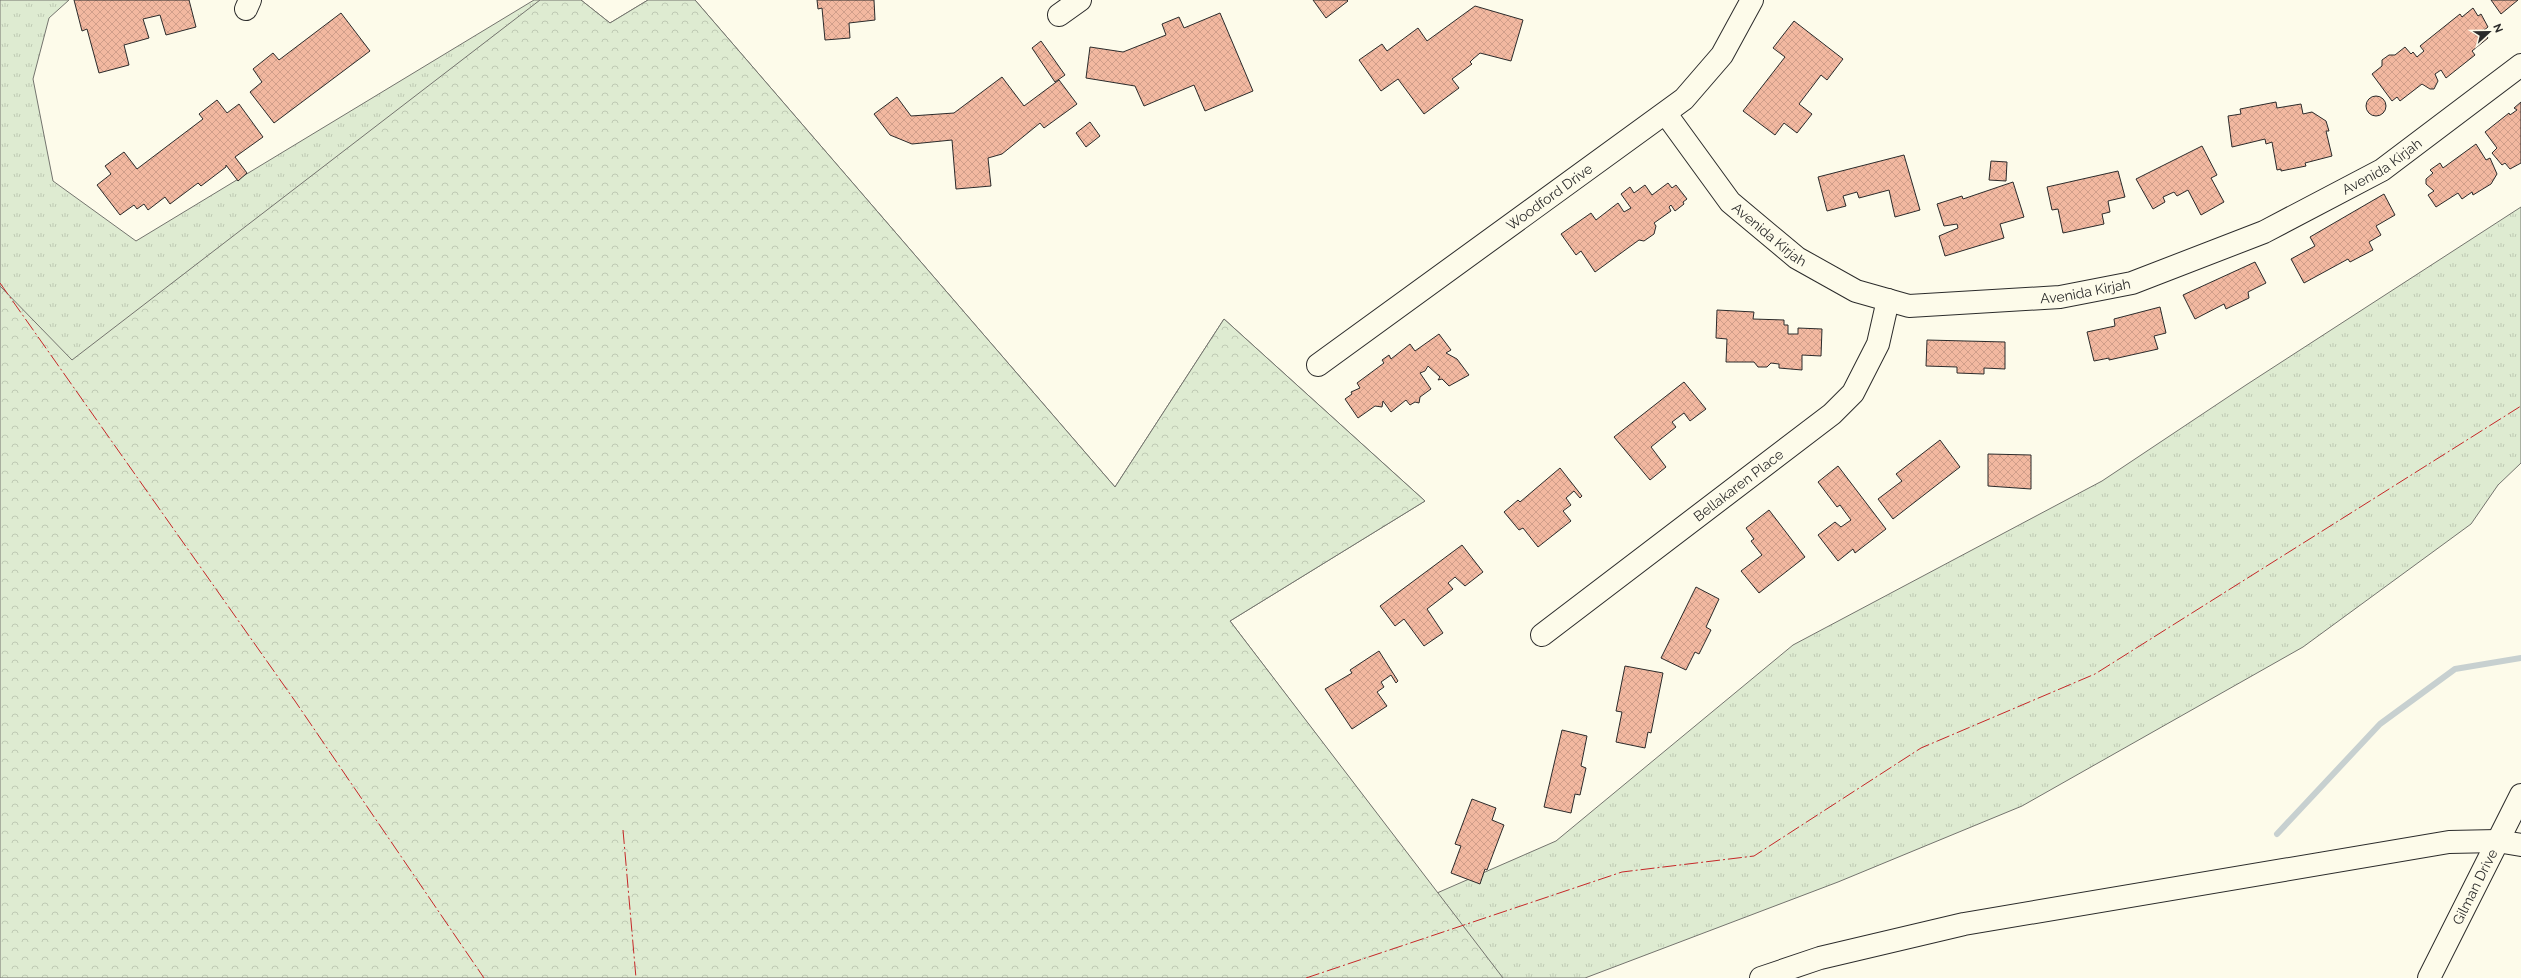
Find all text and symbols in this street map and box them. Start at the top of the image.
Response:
north arrow [2469,12,2509,52]
text: N [2490,22,2505,35]
street label: Avenida Kirjah [2339,135,2425,198]
street label: Woodford Drive [1503,160,1595,233]
street label: Avenida Kirjah [1729,199,1809,270]
street label: Avenida Kirjah [2040,275,2132,306]
street label: Bellakaren Place [1690,446,1786,525]
street label: Gilman Drive [2449,846,2501,927]

